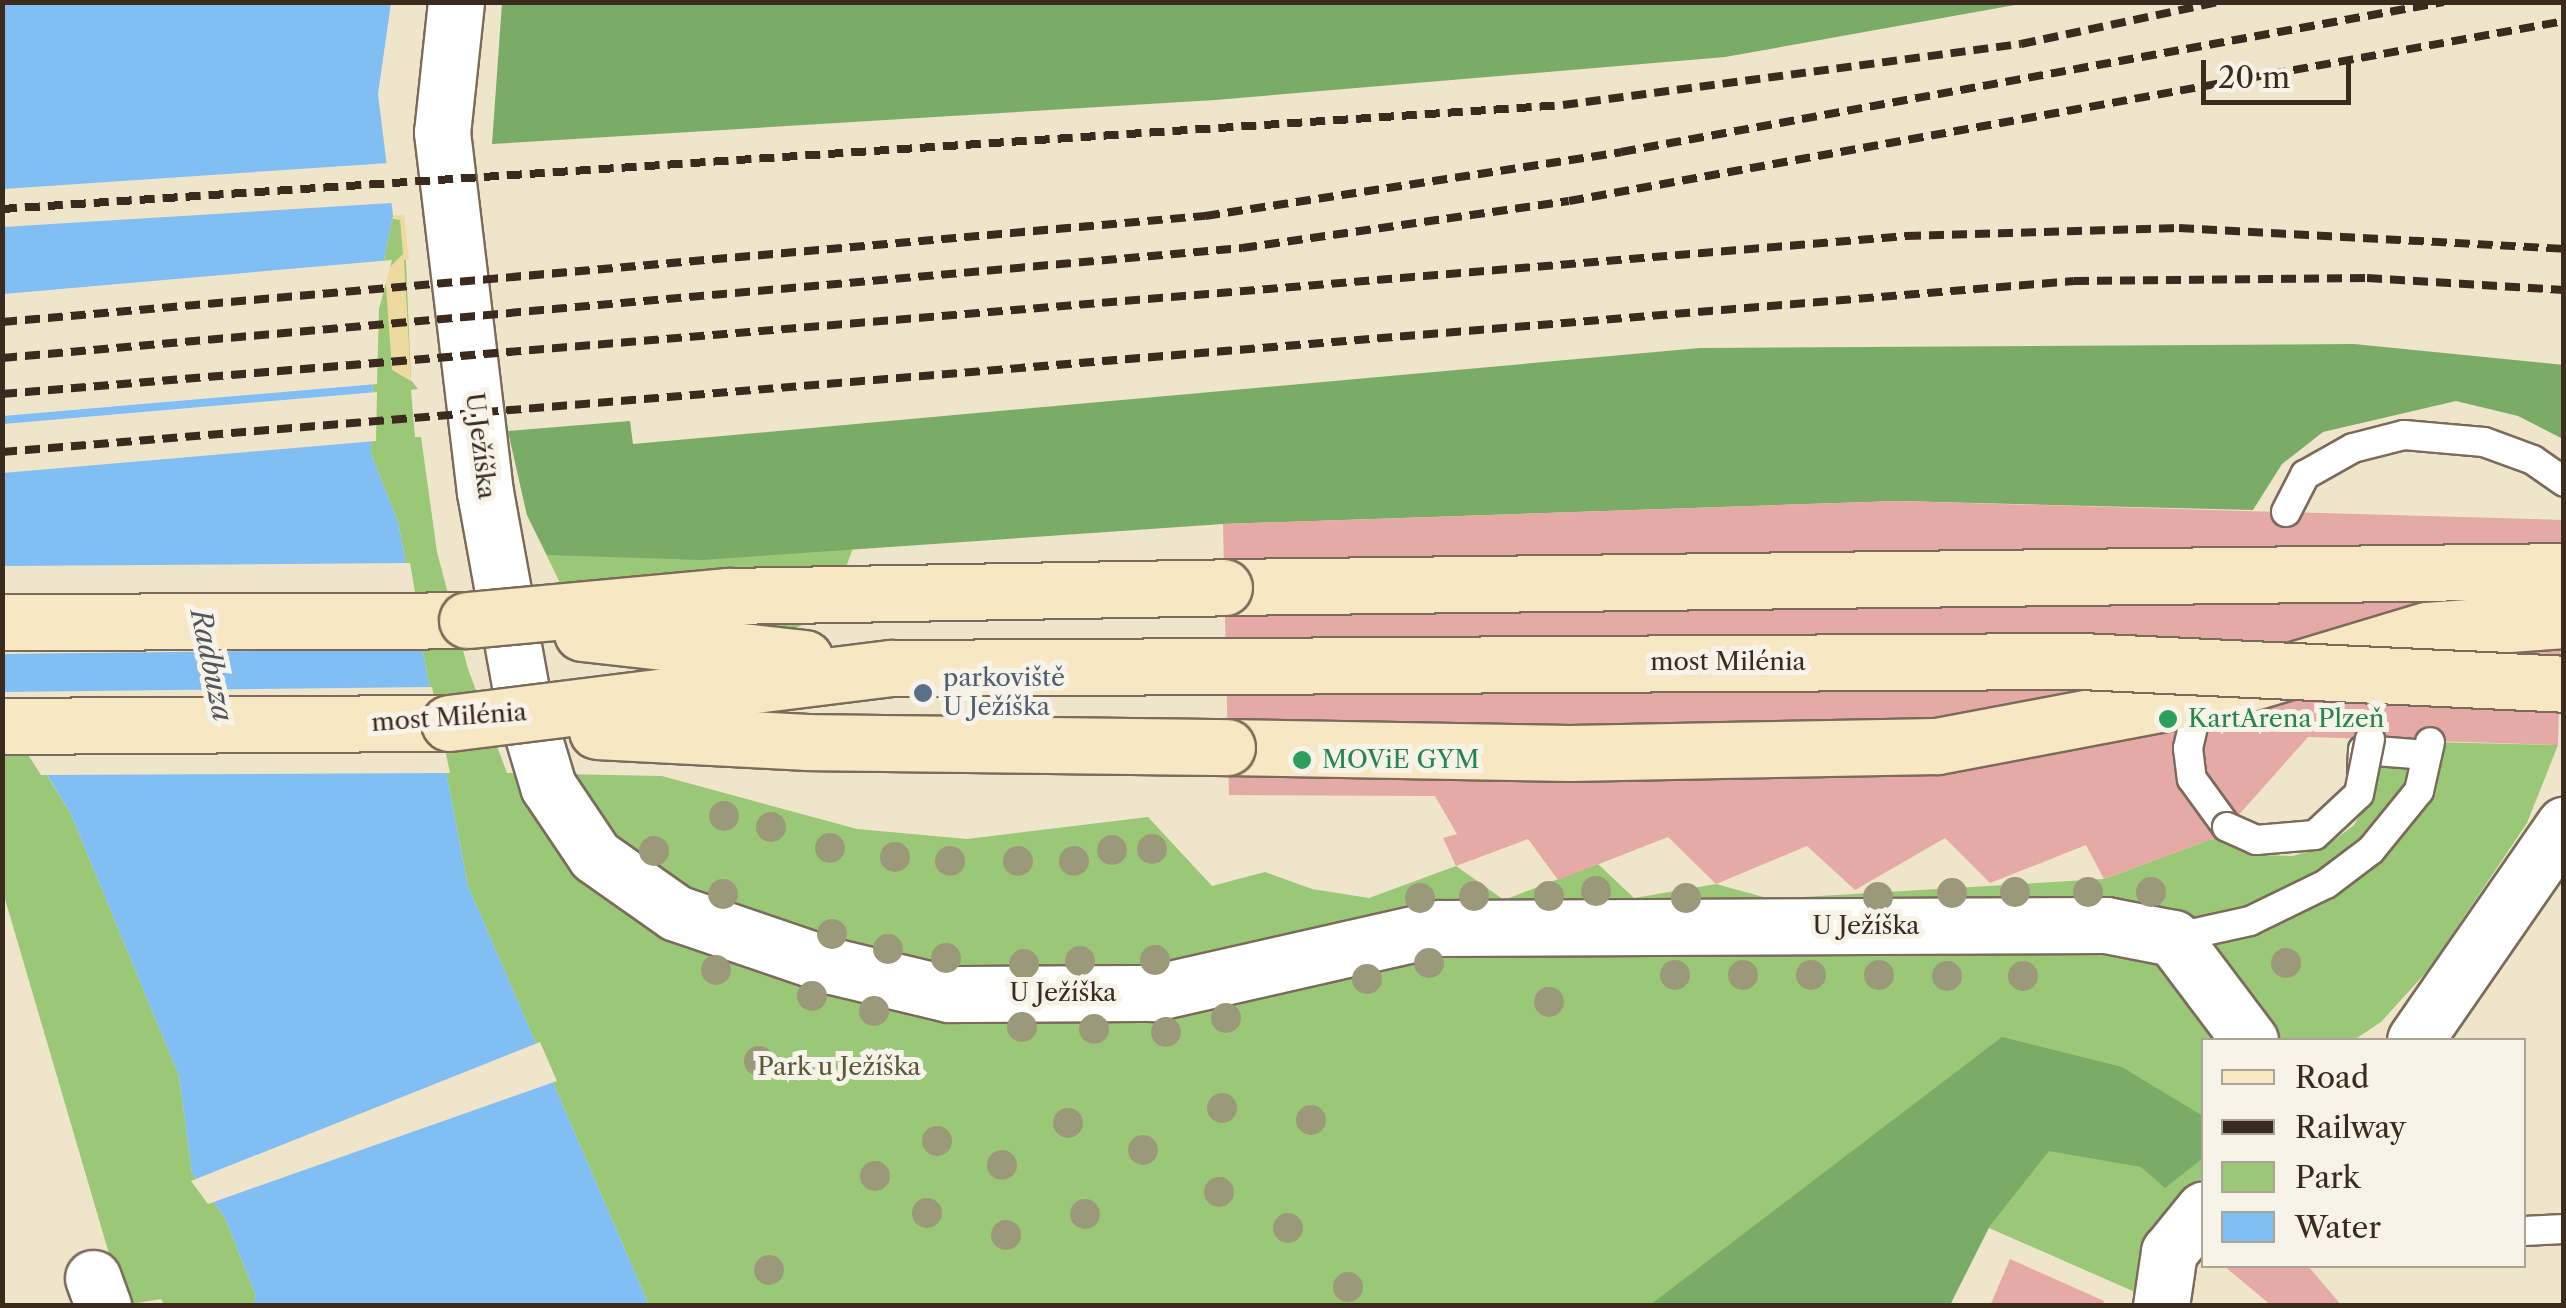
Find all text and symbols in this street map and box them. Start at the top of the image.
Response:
scale bar [2206,40,2356,102]
text: 20 m [2218,59,2290,96]
street label: U Ježíška [459,391,501,501]
water label: Radbuza [184,606,240,724]
street label: most Milénia [1650,647,1806,677]
place label: parkoviště U Ježíška [943,664,1065,723]
marker: parkoviště U Ježíška [912,682,934,704]
street label: most Milénia [370,698,528,738]
place label: KartArena Plzeň [2188,704,2384,734]
marker: KartArena Plzeň [2157,708,2179,730]
place label: MOViE GYM [1322,745,1479,775]
marker: MOViE GYM [1291,749,1313,771]
street label: U Ježíška [1812,911,1920,941]
street label: U Ježíška [1009,978,1117,1008]
legend [2201,1038,2526,1268]
park label: Park u Ježíška [757,1052,921,1082]
text: Road [2295,1059,2369,1096]
text: Railway [2295,1109,2406,1146]
text: Park [2295,1159,2360,1196]
text: Water [2295,1209,2381,1246]

